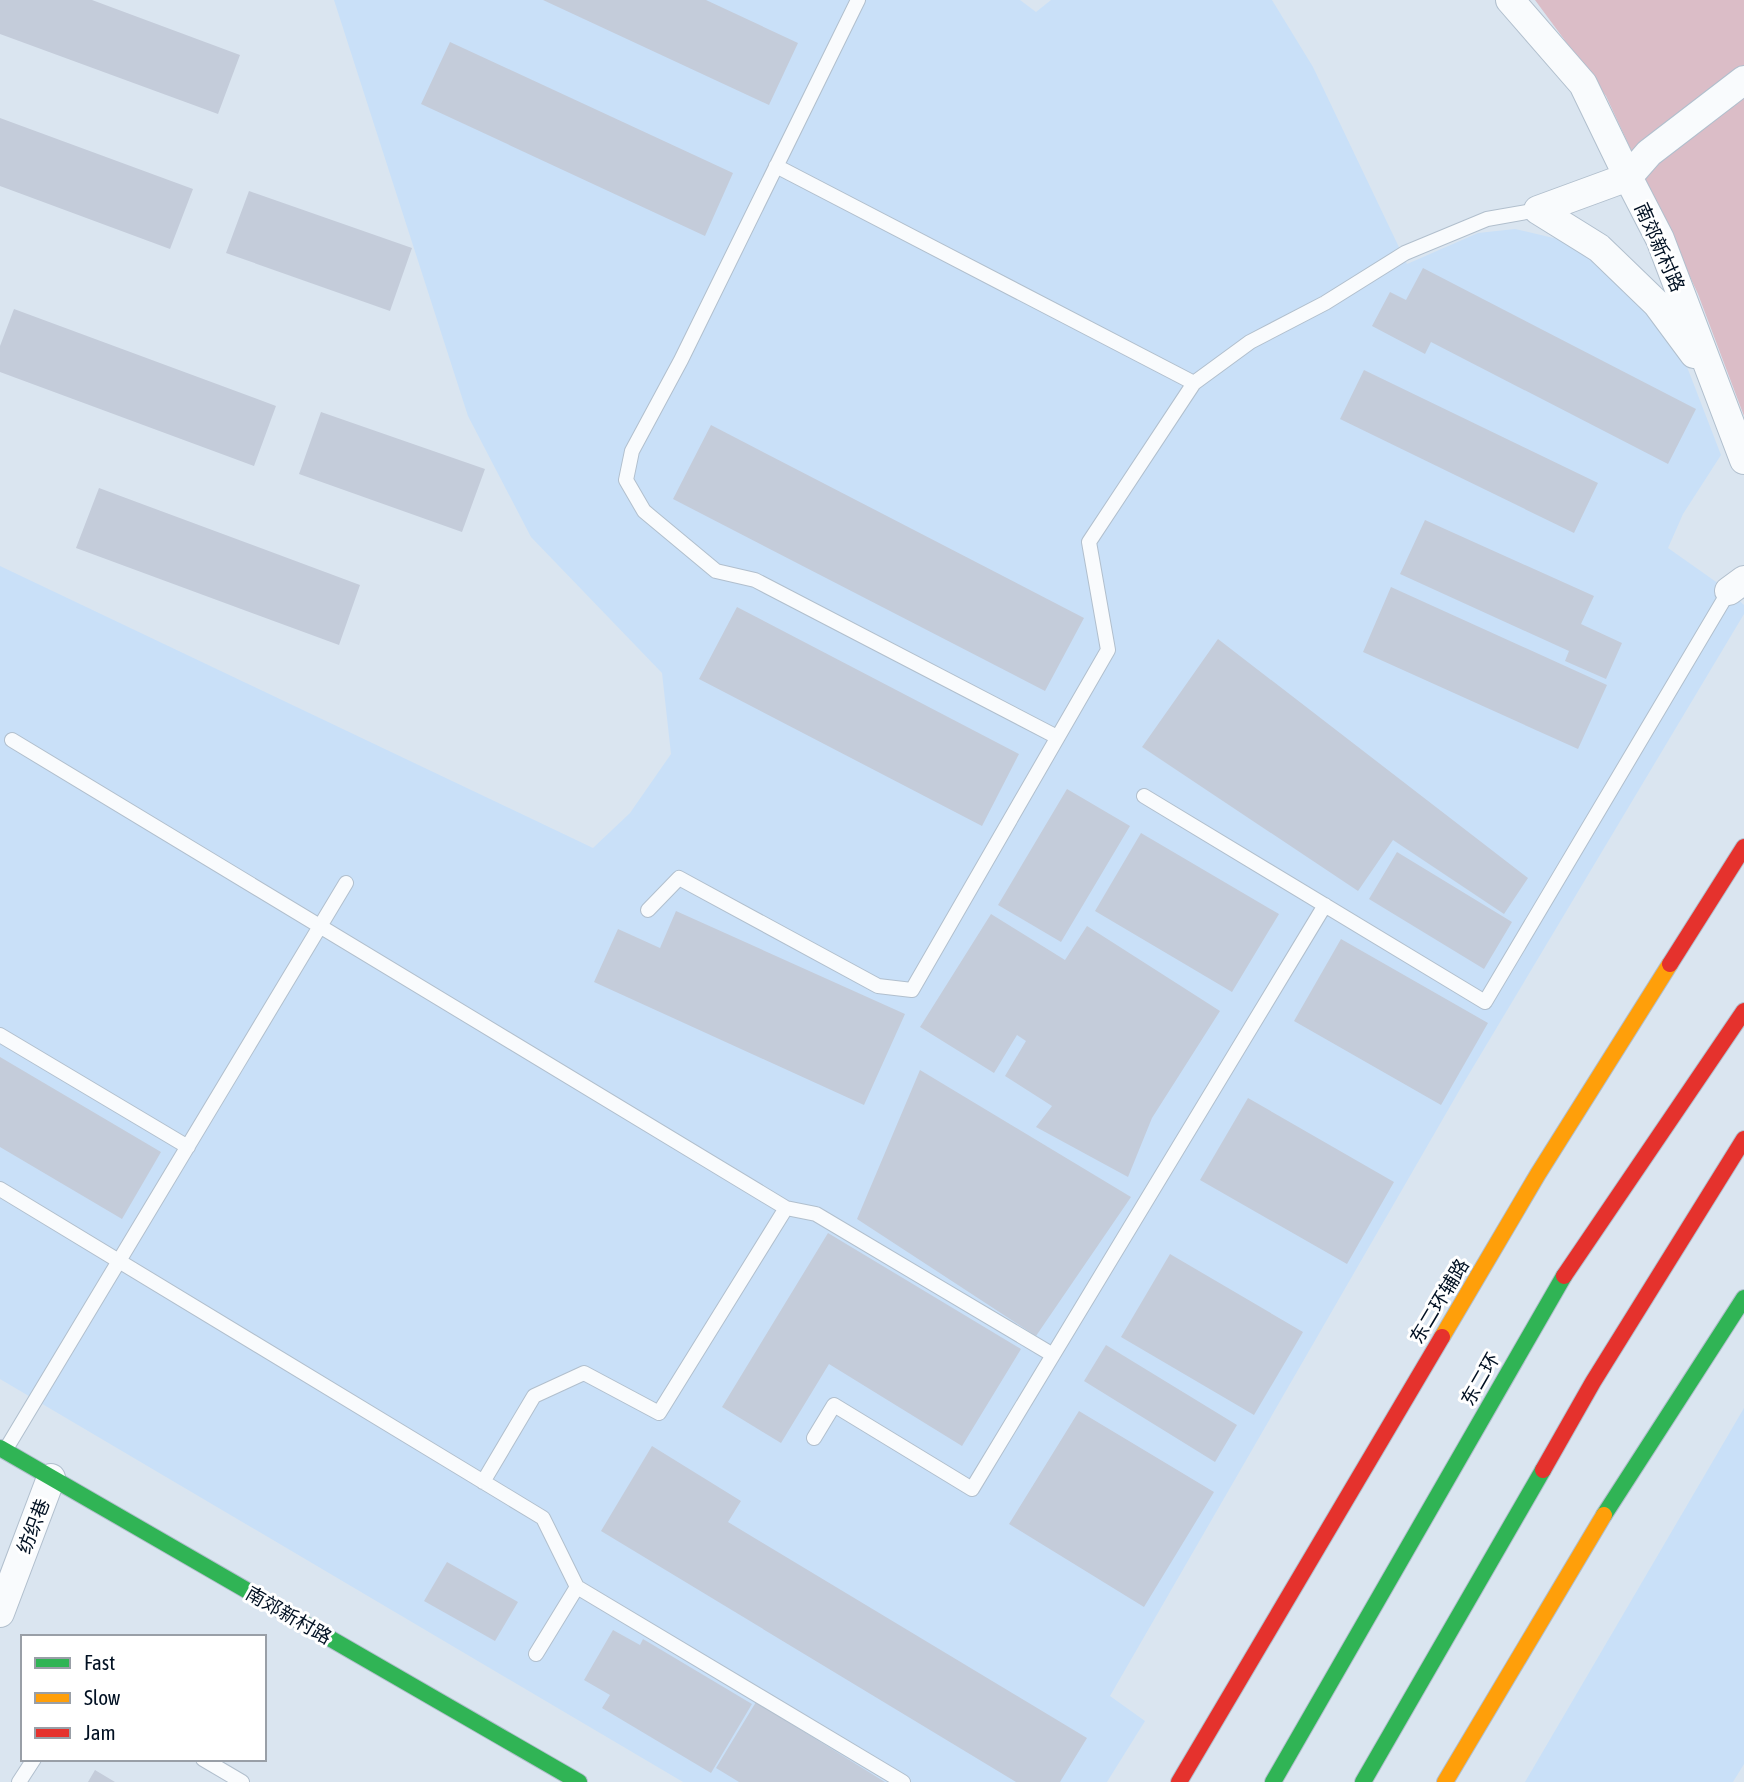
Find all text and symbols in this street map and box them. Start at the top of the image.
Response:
street label: 南郊新村路 [1631,199,1689,295]
street label: 东二环辅路 [1405,1255,1473,1347]
street label: 东二环 [1456,1349,1504,1409]
street label: 纺织巷 [13,1495,53,1557]
street label: 南郊新村路 [242,1582,336,1648]
legend [21,1635,266,1761]
text: Fast [84,1650,115,1674]
text: Slow [84,1685,121,1709]
text: Jam [84,1720,116,1744]

